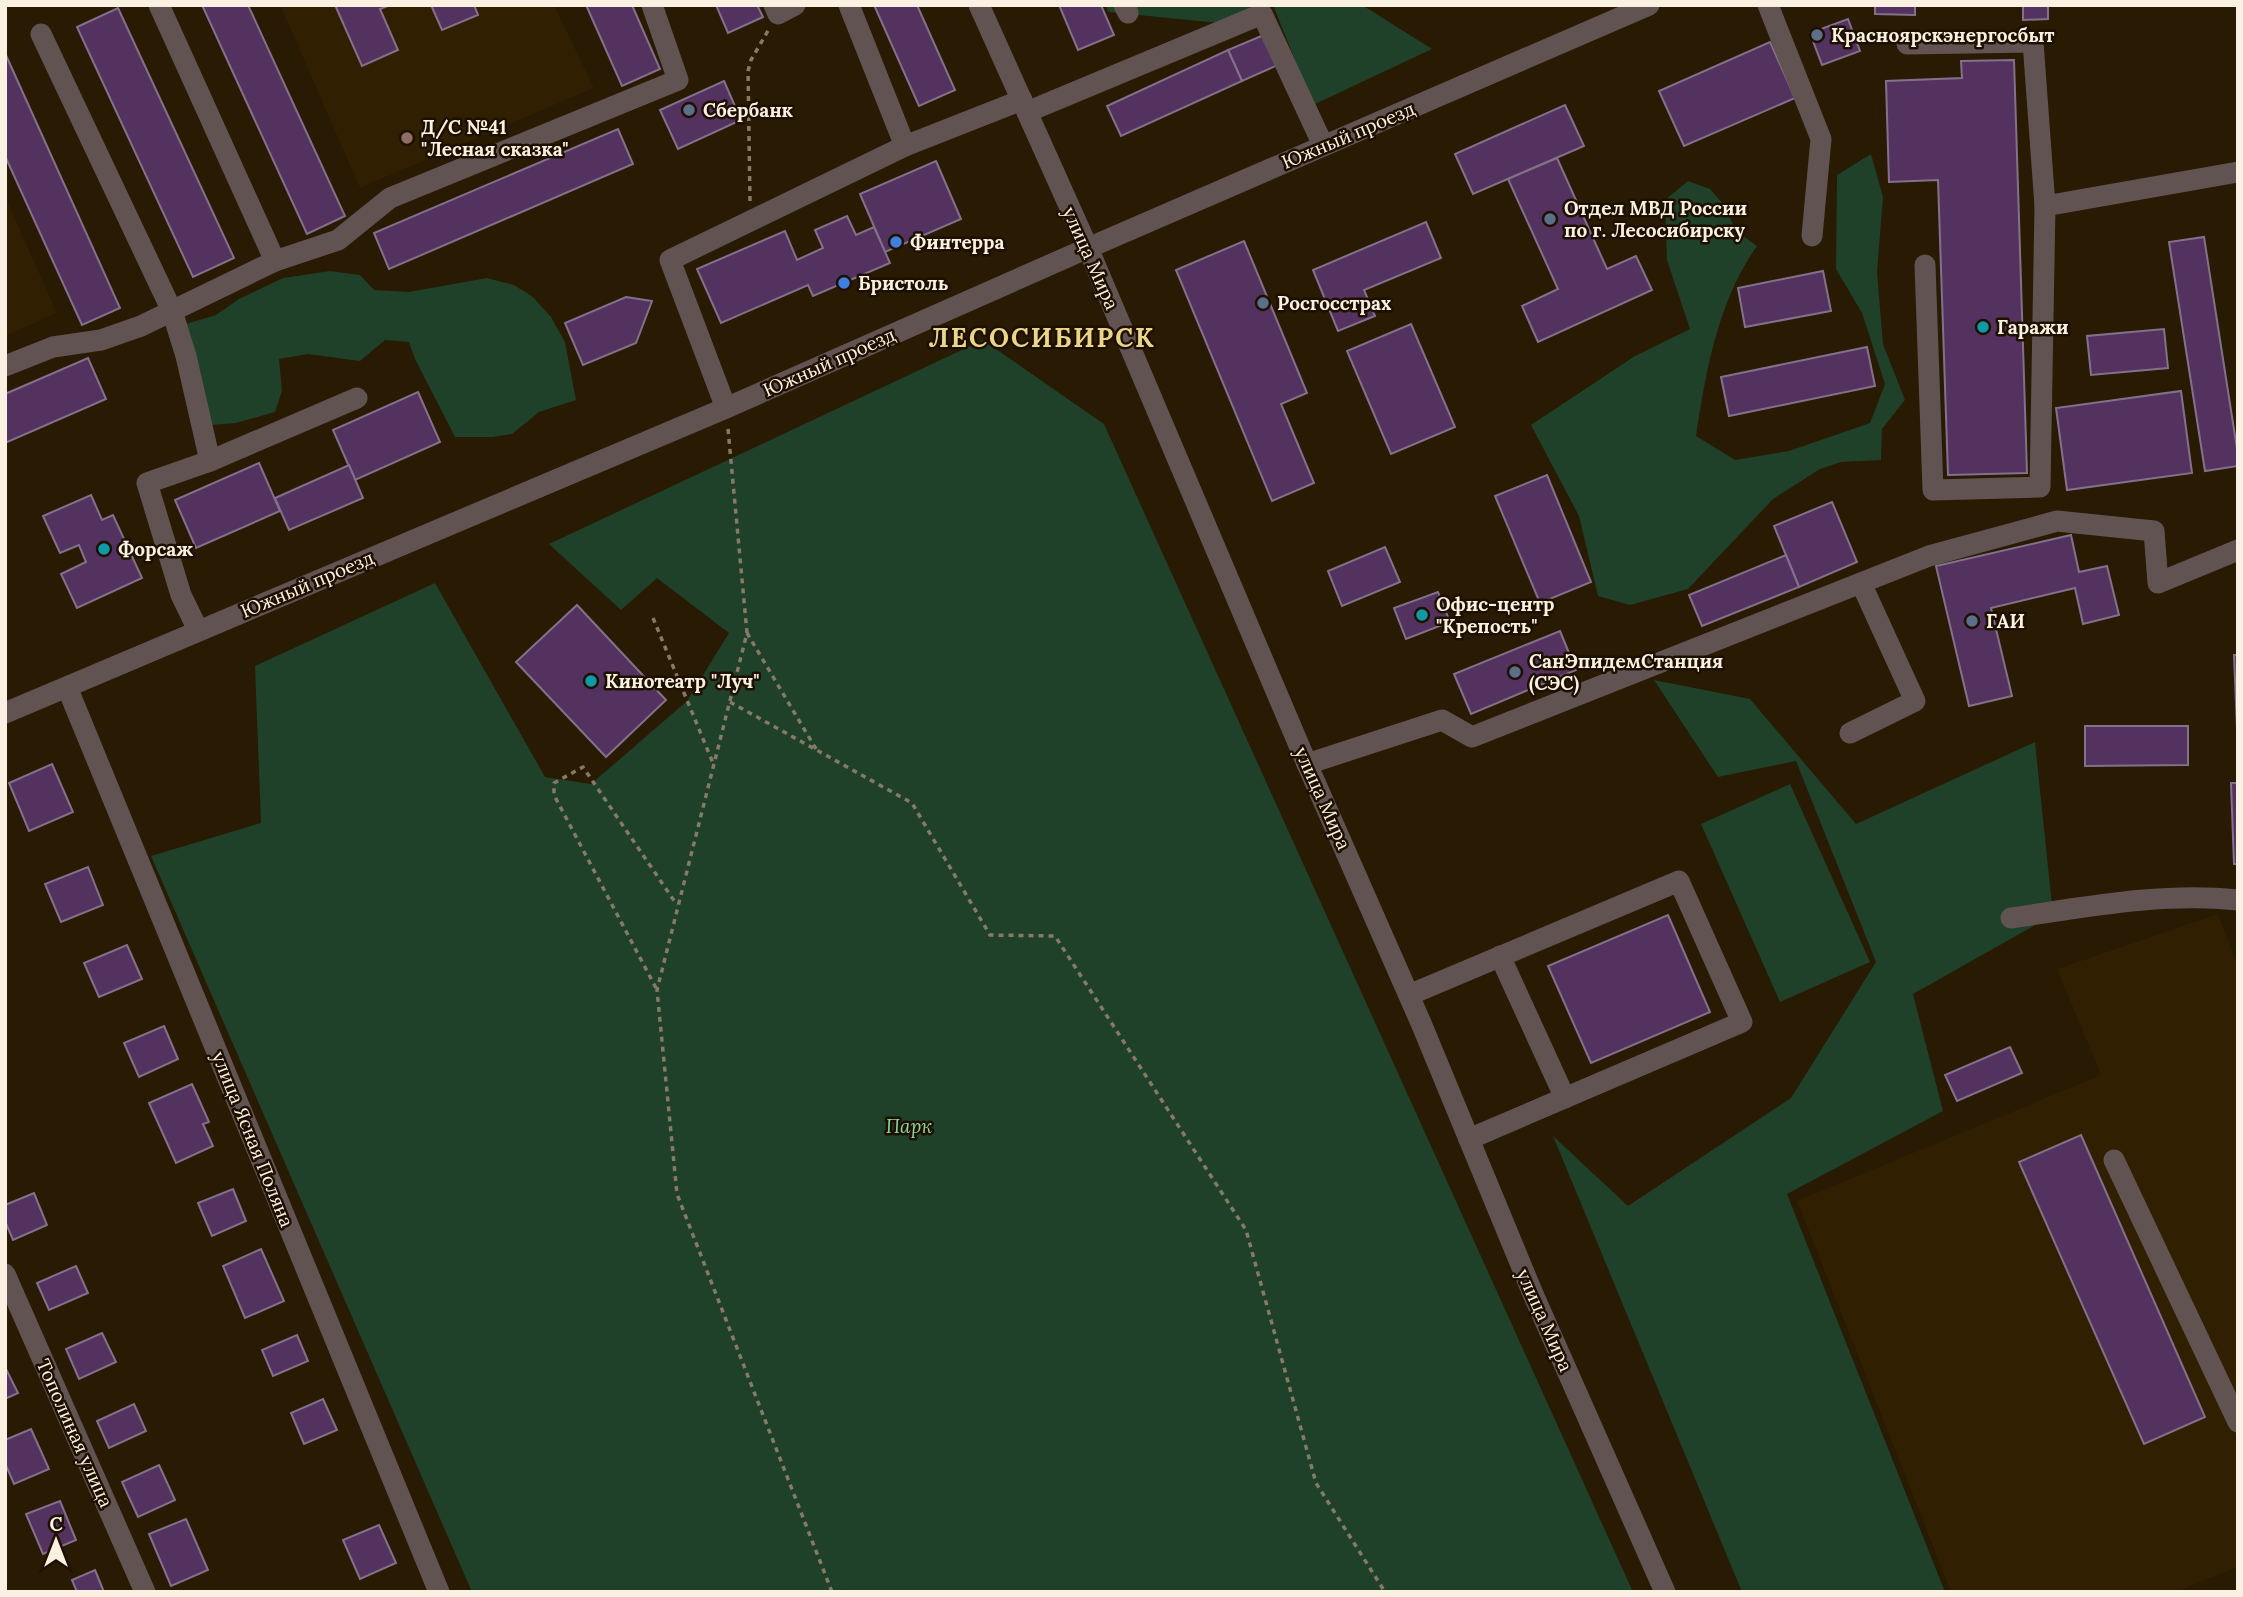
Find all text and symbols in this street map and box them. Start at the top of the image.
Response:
place label: Красноярскэнергосбыт [1831,23,2054,47]
marker: Красноярскэнергосбыт [1809,27,1825,43]
street label: Южный проезд [1278,96,1418,174]
place label: Сбербанк [703,98,793,122]
marker: Сбербанк [681,102,697,118]
place label: Д/С №41 "Лесная сказка" [421,115,568,161]
marker: Д/С №41 "Лесная сказка" [399,130,415,146]
place label: Отдел МВД России по г. Лесосибирску [1564,196,1747,242]
street label: улица Мира [1058,203,1124,313]
marker: Отдел МВД России по г. Лесосибирску [1542,211,1558,227]
place label: Финтерра [910,230,1004,254]
marker: Финтерра [888,234,904,250]
place label: Бристоль [858,271,949,295]
marker: Бристоль [836,275,852,291]
place label: Росгосстрах [1277,291,1392,315]
marker: Росгосстрах [1255,295,1271,311]
place label: Гаражи [1997,315,2069,339]
marker: Гаражи [1975,319,1991,335]
district label: ЛЕСОСИБИРСК [928,321,1156,354]
street label: Южный проезд [759,322,899,402]
place label: Форсаж [118,537,193,561]
marker: Форсаж [96,541,112,557]
street label: Южный проезд [237,545,377,623]
place label: Офис-центр "Крепость" [1436,592,1554,638]
marker: Офис-центр "Крепость" [1414,607,1430,623]
place label: ГАИ [1986,609,2025,633]
marker: ГАИ [1964,613,1980,629]
place label: СанЭпидемСтанция (СЭС) [1529,649,1723,696]
marker: СанЭпидемСтанция (СЭС) [1507,664,1523,680]
place label: Кинотеатр "Луч" [605,669,759,693]
marker: Кинотеатр "Луч" [583,673,599,689]
street label: улица Мира [1290,743,1356,853]
street label: улица Ясная Поляна [207,1048,299,1231]
park label: Парк [886,1114,932,1138]
street label: улица Мира [1512,1265,1578,1375]
street label: Тополиная улица [32,1355,119,1511]
north arrow [21,1506,91,1576]
text: С [49,1512,63,1536]

